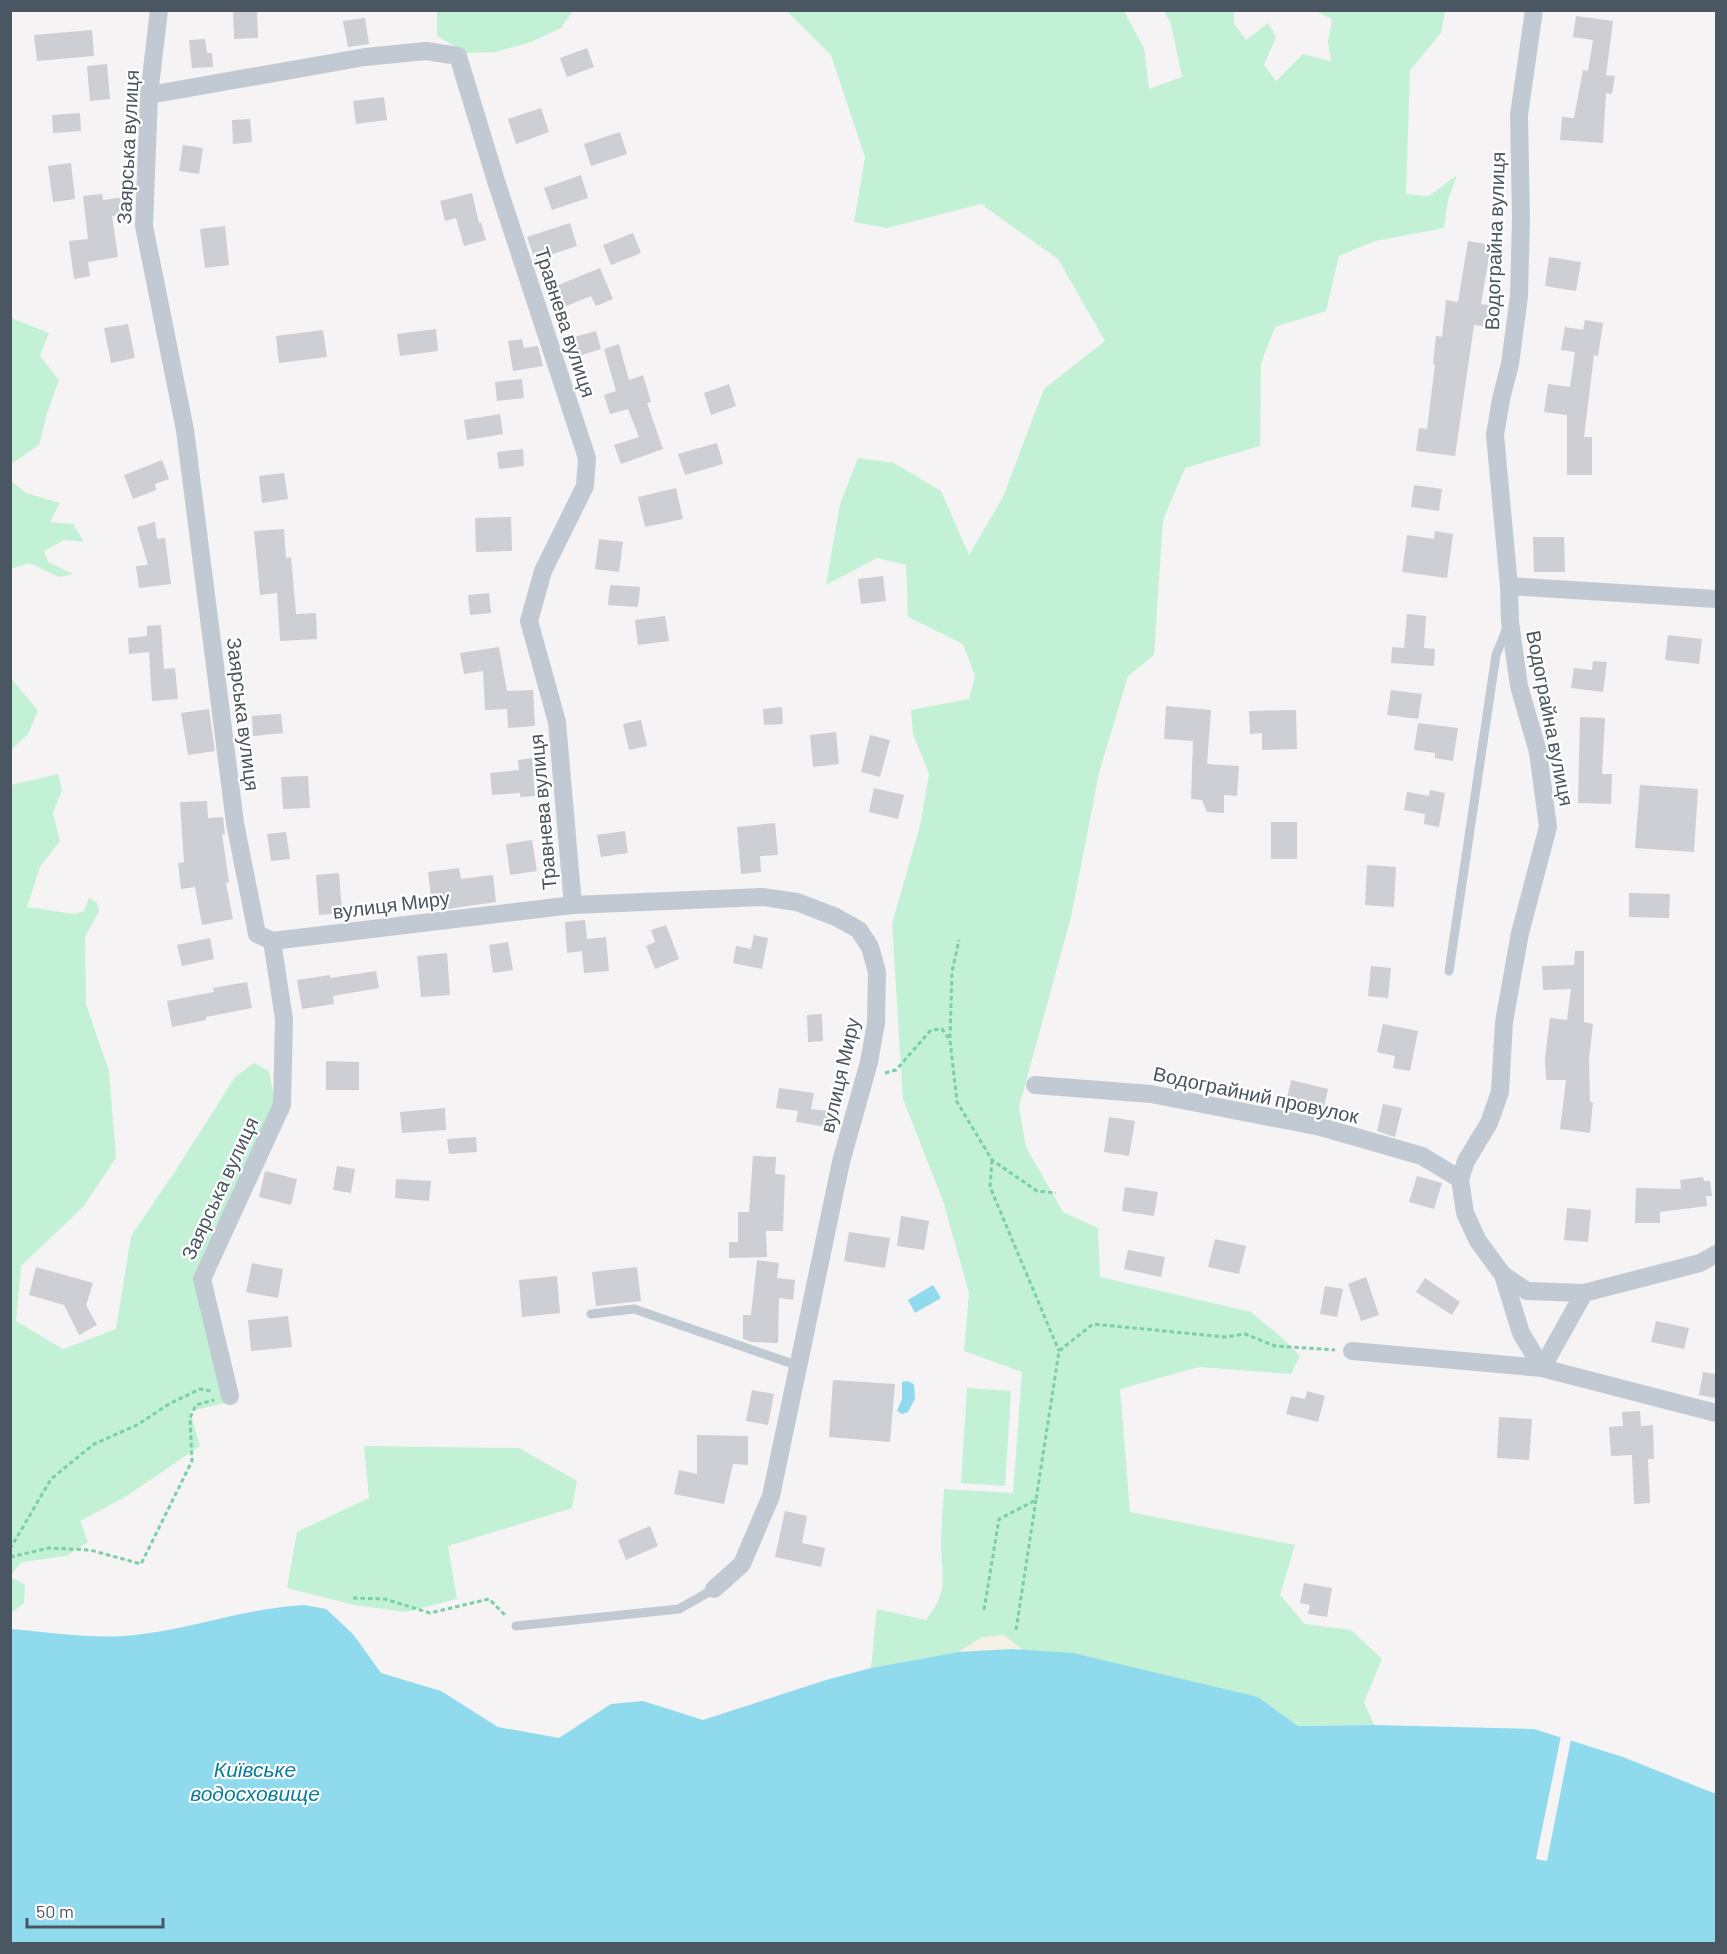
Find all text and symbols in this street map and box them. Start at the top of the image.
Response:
street label: Заярська вулиця [111,69,143,225]
street label: Водограйна вулиця [1479,151,1509,331]
street label: Травнева вулиця [530,244,602,400]
street label: Водограйна вулиця [1522,628,1580,808]
street label: Заярська вулиця [223,636,265,792]
street label: Травнева вулиця [523,733,561,891]
street label: вулиця Миру [331,885,451,923]
street label: вулиця Миру [814,1015,864,1135]
street label: Водограйний провулок [1151,1060,1361,1128]
street label: Заярська вулиця [175,1113,263,1263]
water label: Київське водосховище [190,1756,320,1805]
scale bar [27,1891,164,1929]
text: 50 m [36,1900,74,1922]

